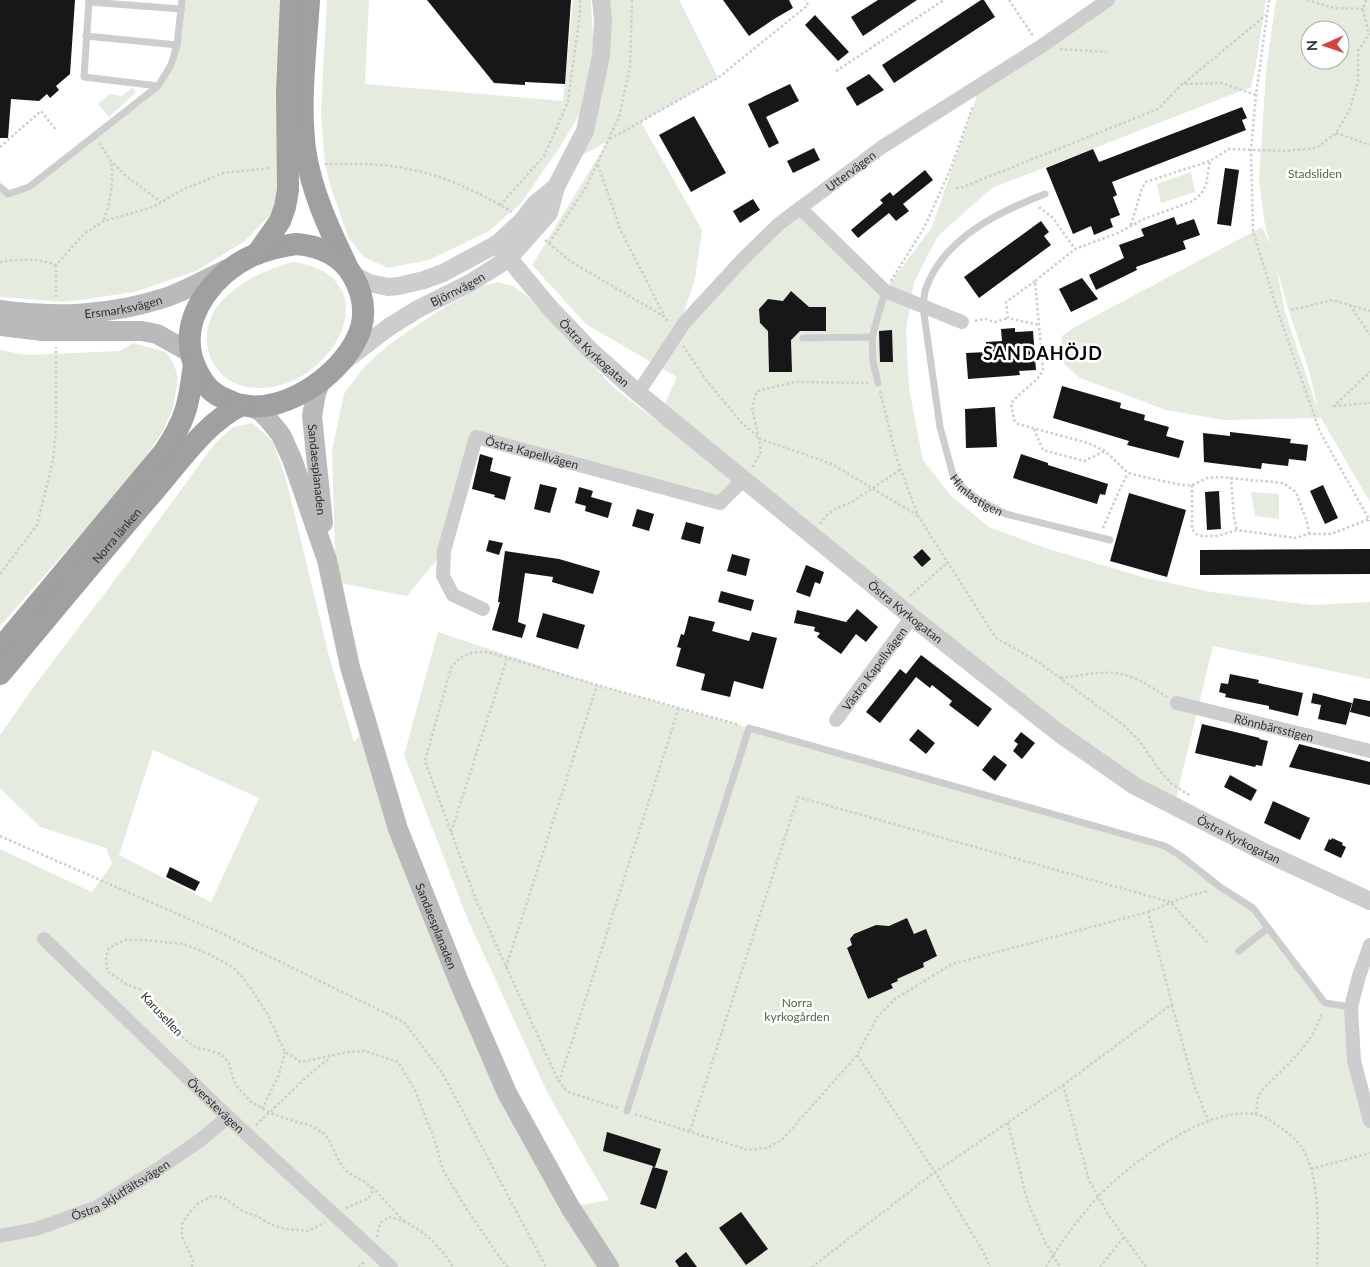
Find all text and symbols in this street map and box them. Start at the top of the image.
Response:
north arrow [1300,20,1350,70]
text: N [1303,40,1320,51]
street label: Uttervägen [822,147,878,194]
park label: Stadsliden [1288,166,1342,181]
street label: Björnvägen [427,268,487,309]
street label: Ersmarksvägen [84,292,164,321]
street label: Östra Kyrkogatan [556,315,633,390]
district label: SANDAHÖJD [983,342,1103,364]
street label: Sandaesplanaden [305,423,330,516]
street label: Östra Kapellvägen [484,432,580,472]
street label: Himlastigen [947,471,1006,519]
street label: Norra länken [89,504,144,566]
street label: Östra Kyrkogatan [865,577,946,646]
street label: Västra Kapellvägen [838,624,910,713]
street label: Rönnbärsstigen [1233,710,1315,744]
street label: Östra Kyrkogatan [1194,812,1283,866]
street label: Sandaesplanaden [413,881,461,971]
street label: Karusellen [138,989,186,1039]
park label: Norra kyrkogården [764,995,830,1024]
street label: Överstevägen [184,1074,248,1136]
street label: Östra skjutfältsvägen [69,1156,172,1223]

